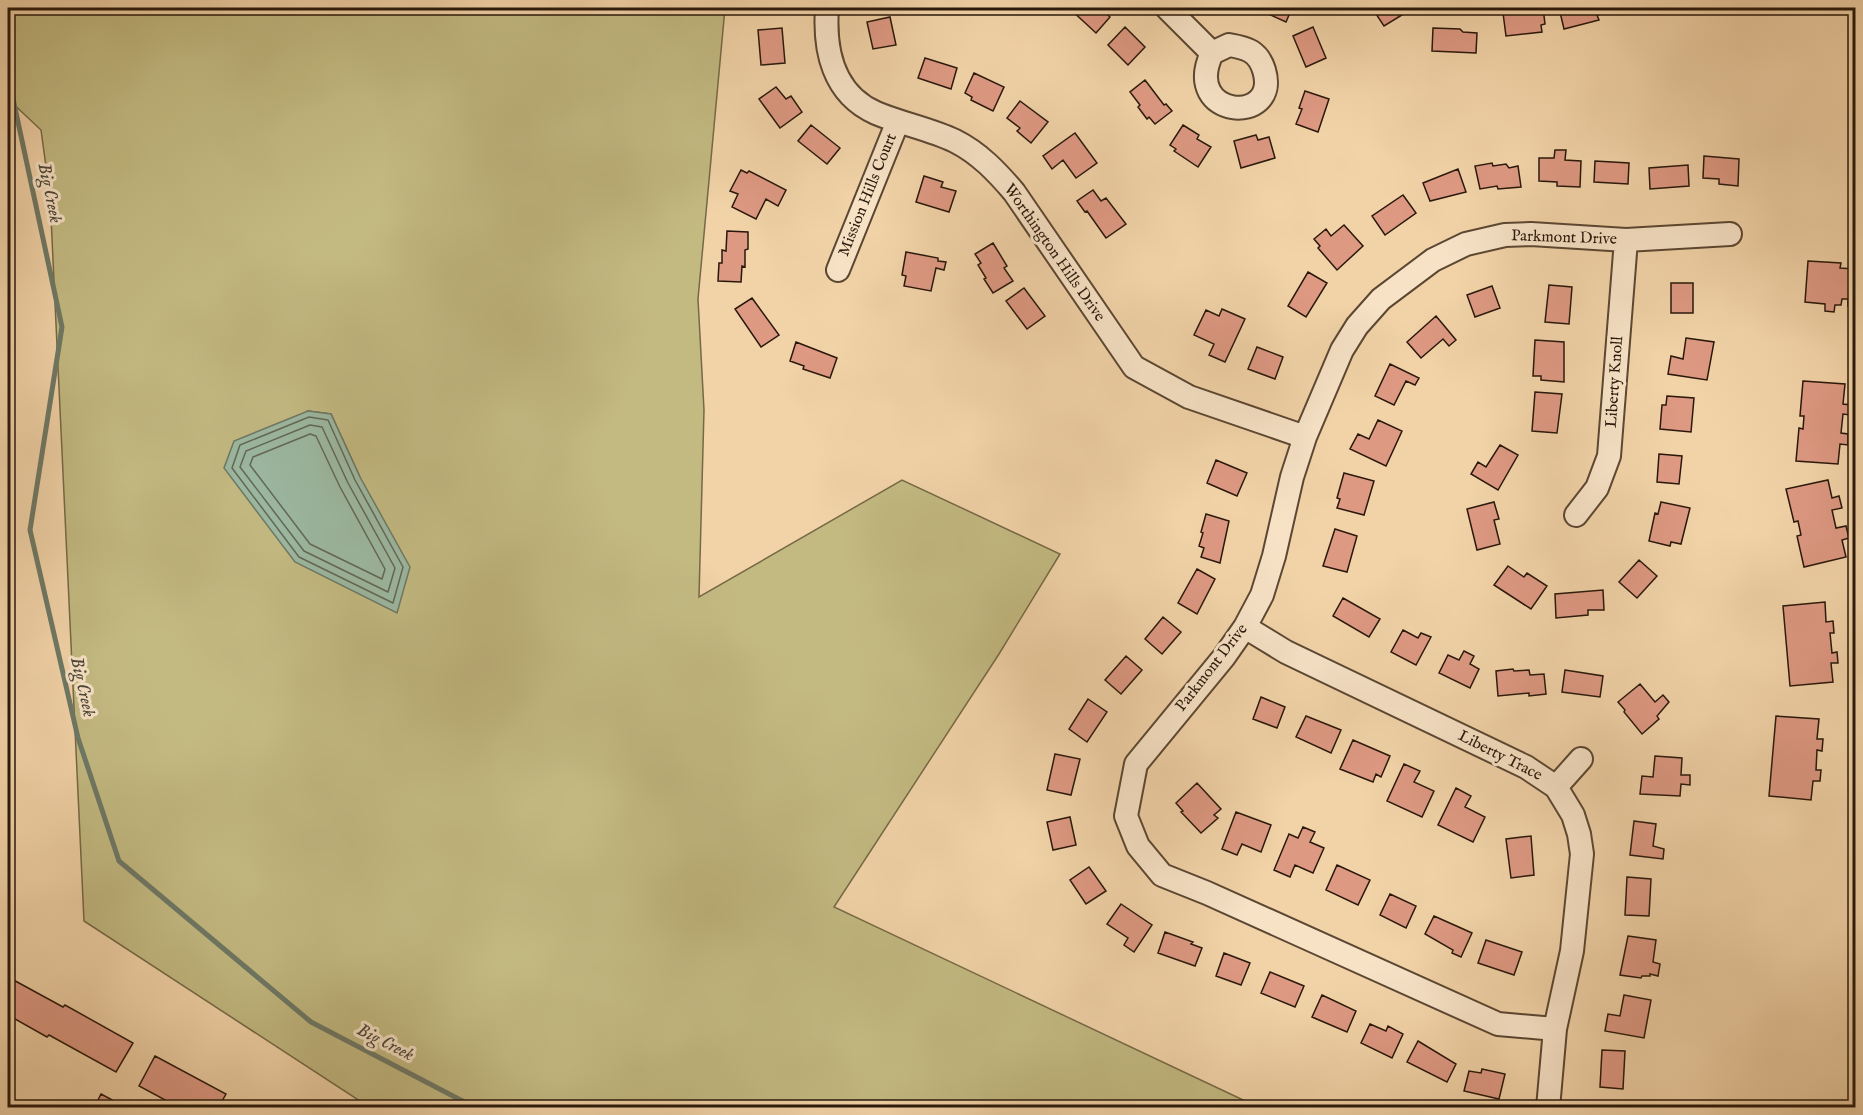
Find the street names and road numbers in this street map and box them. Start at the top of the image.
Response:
street label: Mission Hills Court [834,130,902,259]
street label: Worthington Hills Drive [999,180,1109,326]
street label: Parkmont Drive [1511,226,1617,250]
street label: Liberty Knoll [1602,335,1628,428]
street label: Parkmont Drive [1171,620,1253,716]
street label: Liberty Trace [1455,726,1545,786]

